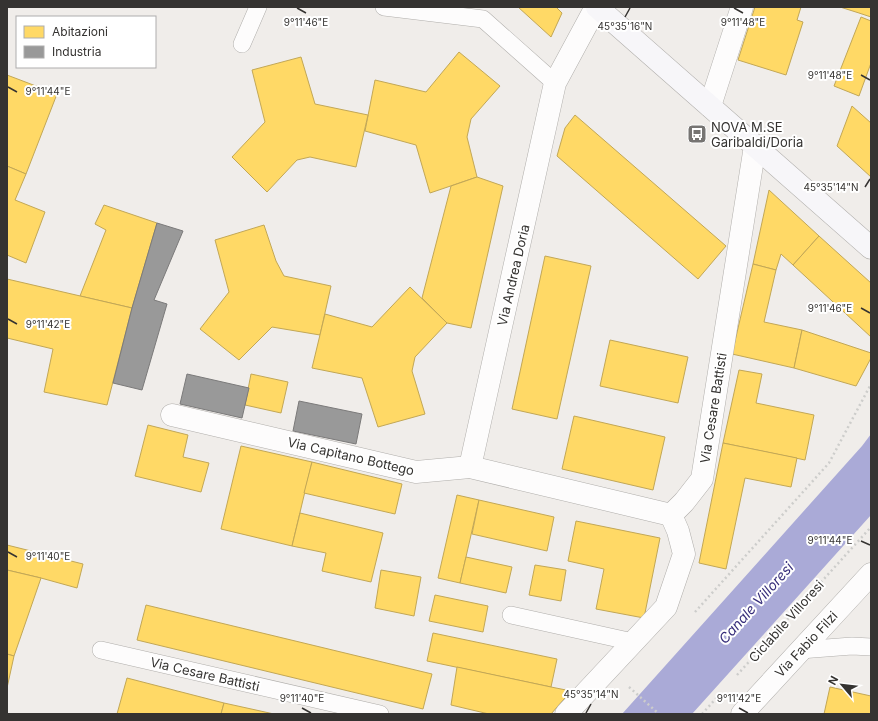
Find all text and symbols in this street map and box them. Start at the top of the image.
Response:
legend [16,16,156,68]
text: 9°11'46"E [284,16,328,28]
text: 9°11'48"E [721,16,765,28]
text: 45°35'16"N [598,20,652,32]
text: Abitazioni [52,24,108,39]
text: Industria [52,44,101,59]
text: 9°11'48"E [808,69,852,81]
text: 9°11'44"E [26,85,70,97]
place label: NOVA M.SE Garibaldi/Doria [711,119,803,150]
bus stop icon: NOVA M.SE Garibaldi/Doria [686,123,708,145]
text: 45°35'14"N [803,181,859,193]
street label: Via Andrea Doria [494,223,532,327]
text: 9°11'46"E [808,302,852,314]
text: 9°11'42"E [26,318,70,330]
street label: Via Cesare Battisti [696,352,730,464]
street label: Via Capitano Bottego [286,434,416,478]
text: 9°11'44"E [808,534,852,546]
text: 9°11'40"E [26,550,70,562]
water label: Canale Villoresi [715,558,797,647]
street label: Ciclabile Villoresi [745,577,827,665]
street label: Via Fabio Filzi [771,608,841,680]
street label: Via Cesare Battisti [149,654,261,694]
north arrow [822,665,862,705]
text: N [825,673,841,687]
text: 45°35'14"N [563,688,619,700]
text: 9°11'40"E [280,692,324,704]
text: 9°11'42"E [717,692,761,704]

